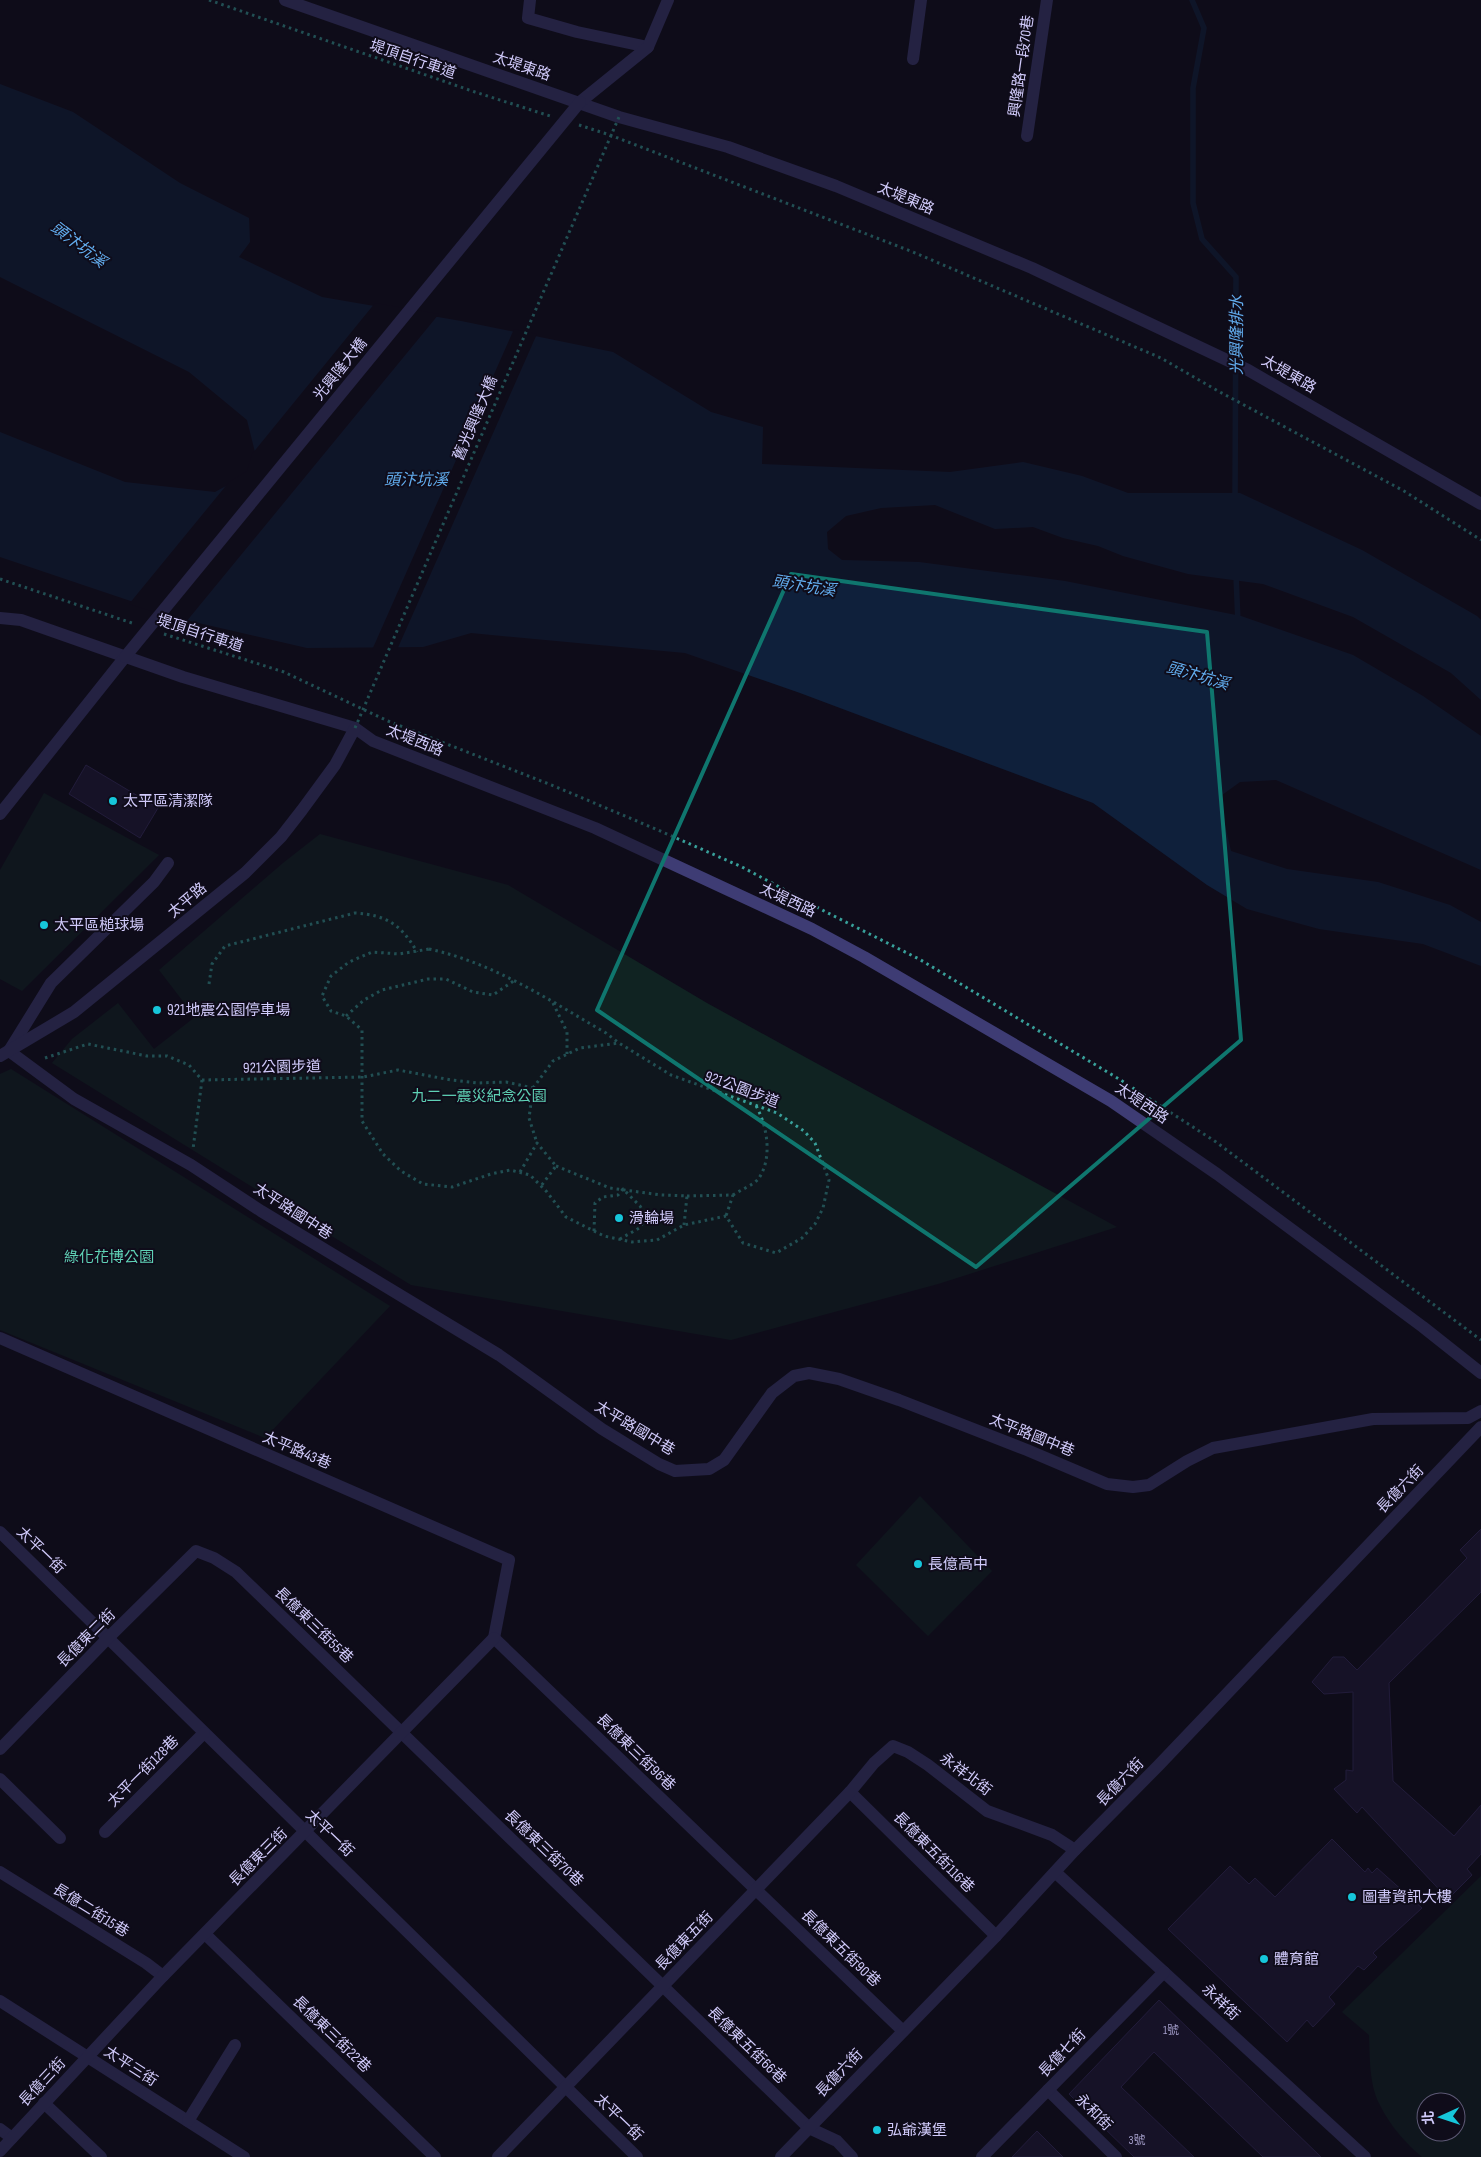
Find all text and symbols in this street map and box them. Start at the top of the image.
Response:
street label: 興隆路一段70巷 [1005,14,1038,118]
street label: 堤頂自行車道 [367,36,458,83]
street label: 太堤東路 [490,48,553,85]
street label: 太堤東路 [874,178,937,219]
water label: 頭汴坑溪 [47,218,111,273]
water label: 光興隆排水 [1228,294,1247,375]
street label: 光興隆大橋 [309,334,371,404]
street label: 太堤東路 [1258,351,1319,398]
street label: 舊光興隆大橋 [449,373,502,463]
water label: 頭汴坑溪 [384,471,450,490]
water label: 頭汴坑溪 [771,572,839,601]
street label: 堤頂自行車道 [154,611,246,656]
water label: 頭汴坑溪 [1164,658,1233,695]
street label: 太堤西路 [383,720,446,761]
place label: 太平區清潔隊 [123,792,213,811]
marker: 太平區清潔隊 [107,795,119,807]
street label: 太平路 [164,879,211,922]
street label: 太堤西路 [757,879,819,922]
place label: 太平區槌球場 [54,916,144,935]
marker: 太平區槌球場 [38,919,50,931]
place label: 921地震公園停車場 [167,1001,290,1020]
marker: 921地震公園停車場 [151,1004,163,1016]
street label: 921公園步道 [243,1057,321,1078]
street label: 921公園步道 [702,1067,782,1112]
street label: 太堤西路 [1112,1079,1172,1128]
park label: 九二一震災紀念公園 [411,1087,547,1106]
street label: 太平路國中巷 [250,1179,336,1244]
place label: 滑輪場 [629,1209,674,1228]
marker: 滑輪場 [613,1212,625,1224]
park label: 綠化花博公園 [64,1248,154,1267]
street label: 太平路國中巷 [591,1397,678,1460]
street label: 太平路國中巷 [987,1410,1077,1461]
street label: 太平路43巷 [260,1428,334,1473]
street label: 長億六街 [1373,1461,1428,1518]
street label: 太平一街 [12,1523,69,1578]
place label: 長億高中 [928,1555,988,1574]
marker: 長億高中 [912,1558,924,1570]
street label: 長億東三街55巷 [270,1583,357,1668]
street label: 長億東二街 [53,1605,120,1672]
street label: 長億東三街96巷 [592,1710,679,1795]
street label: 太平一街128巷 [104,1732,183,1811]
street label: 永祥北街 [936,1749,995,1800]
street label: 長億六街 [1093,1754,1148,1811]
street label: 太平一街 [301,1806,358,1861]
street label: 長億東三街70巷 [500,1806,587,1891]
street label: 長億東五街116巷 [889,1808,978,1897]
street label: 長億東三街 [225,1824,292,1891]
street label: 長億二街15巷 [49,1880,132,1941]
place label: 圖書資訊大樓 [1362,1888,1452,1907]
marker: 圖書資訊大樓 [1346,1891,1358,1903]
street label: 長億東五街90巷 [797,1906,884,1991]
street label: 長億東五街 [651,1908,717,1975]
place label: 體育館 [1274,1950,1319,1969]
marker: 體育館 [1258,1953,1270,1965]
street label: 永祥街 [1198,1980,1244,2025]
street label: 長億東三街22巷 [288,1992,375,2077]
street label: 長億東五街66巷 [703,2003,790,2088]
house number: 1號 [1163,2023,1179,2038]
street label: 長億七街 [1035,2025,1090,2082]
street label: 太平三街 [100,2042,161,2091]
street label: 長億六街 [812,2045,867,2102]
street label: 長億三街 [15,2054,70,2111]
street label: 太平一街 [590,2090,647,2145]
street label: 永和街 [1071,2090,1116,2135]
north arrow [1416,2092,1466,2142]
text: 北 [1420,2110,1437,2125]
place label: 弘爺漢堡 [887,2121,947,2140]
marker: 弘爺漢堡 [871,2124,883,2136]
house number: 3號 [1128,2133,1146,2148]

